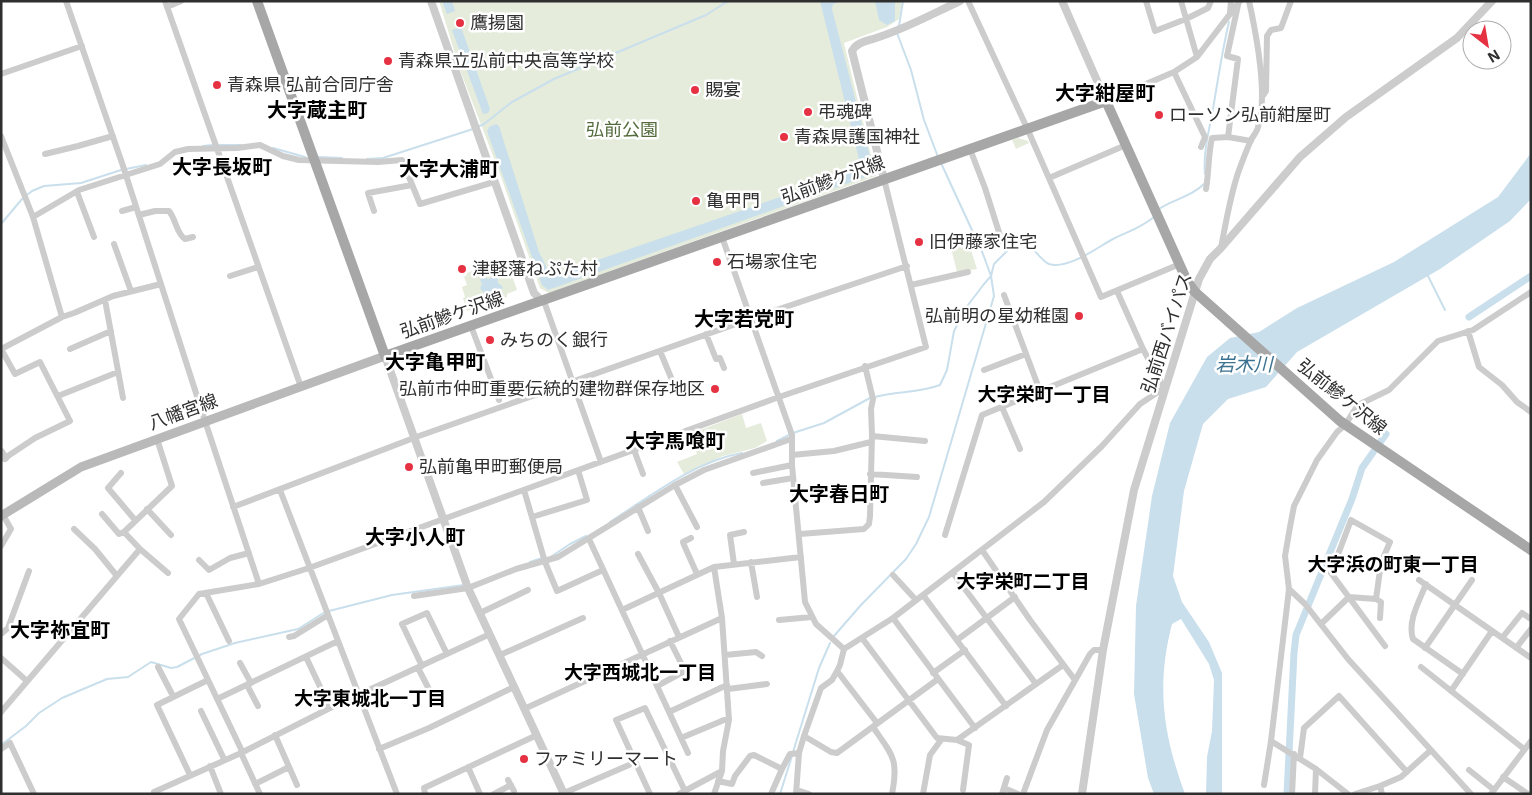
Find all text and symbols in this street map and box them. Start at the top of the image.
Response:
place label: 鷹揚園 [470,12,524,33]
marker: 鷹揚園 [454,17,466,29]
north arrow [1462,20,1512,70]
text: N [1485,47,1503,67]
place label: 青森県立弘前中央高等学校 [398,50,614,71]
marker: 青森県立弘前中央高等学校 [382,55,394,67]
place label: 青森県 弘前合同庁舎 [227,74,394,95]
marker: 青森県 弘前合同庁舎 [211,79,223,91]
place label: 賜宴 [705,79,741,100]
district label: 大字紺屋町 [1055,81,1155,105]
marker: 賜宴 [689,84,701,96]
district label: 大字蔵主町 [267,98,367,122]
place label: 弔魂碑 [818,101,872,122]
place label: ローソン弘前紺屋町 [1169,104,1331,125]
marker: 弔魂碑 [802,106,814,118]
marker: ローソン弘前紺屋町 [1153,109,1165,121]
park label: 弘前公園 [586,119,658,140]
place label: 青森県護国神社 [794,126,920,147]
marker: 青森県護国神社 [778,131,790,143]
street label: 弘前鰺ケ沢線 [778,151,887,208]
district label: 大字長坂町 [172,155,272,179]
district label: 大字大浦町 [399,157,499,181]
place label: 亀甲門 [706,190,760,211]
marker: 亀甲門 [690,195,702,207]
place label: 旧伊藤家住宅 [929,231,1037,252]
marker: 旧伊藤家住宅 [913,236,925,248]
place label: 石場家住宅 [727,251,817,272]
marker: 石場家住宅 [711,256,723,268]
place label: 津軽藩ねぷた村 [472,258,598,279]
marker: 津軽藩ねぷた村 [456,263,468,275]
street label: 弘前西バイパス [1137,270,1196,396]
street label: 弘前鰺ケ沢線 [397,287,506,342]
place label: 弘前明の星幼稚園 [925,305,1069,326]
district label: 大字若党町 [694,307,794,331]
marker: 弘前明の星幼稚園 [1073,310,1085,322]
place label: みちのく銀行 [500,329,608,350]
marker: みちのく銀行 [484,334,496,346]
district label: 大字亀甲町 [385,350,485,374]
water label: 岩木川 [1215,353,1274,376]
street label: 弘前鰺ケ沢線 [1294,354,1391,439]
place label: 弘前市仲町重要伝統的建物群保存地区 [399,378,705,399]
marker: 弘前市仲町重要伝統的建物群保存地区 [709,383,721,395]
district label: 大字栄町一丁目 [977,383,1111,406]
street label: 八幡宮線 [145,389,220,434]
district label: 大字馬喰町 [625,429,725,453]
place label: 弘前亀甲町郵便局 [419,456,563,477]
marker: 弘前亀甲町郵便局 [403,461,415,473]
district label: 大字春日町 [789,482,889,506]
district label: 大字小人町 [365,525,465,549]
district label: 大字浜の町東一丁目 [1307,553,1479,576]
district label: 大字栄町二丁目 [956,570,1090,593]
district label: 大字祢宜町 [10,618,110,642]
district label: 大字西城北一丁目 [564,661,716,684]
district label: 大字東城北一丁目 [294,687,446,710]
place label: ファミリーマート [534,748,678,769]
marker: ファミリーマート [518,753,530,765]

